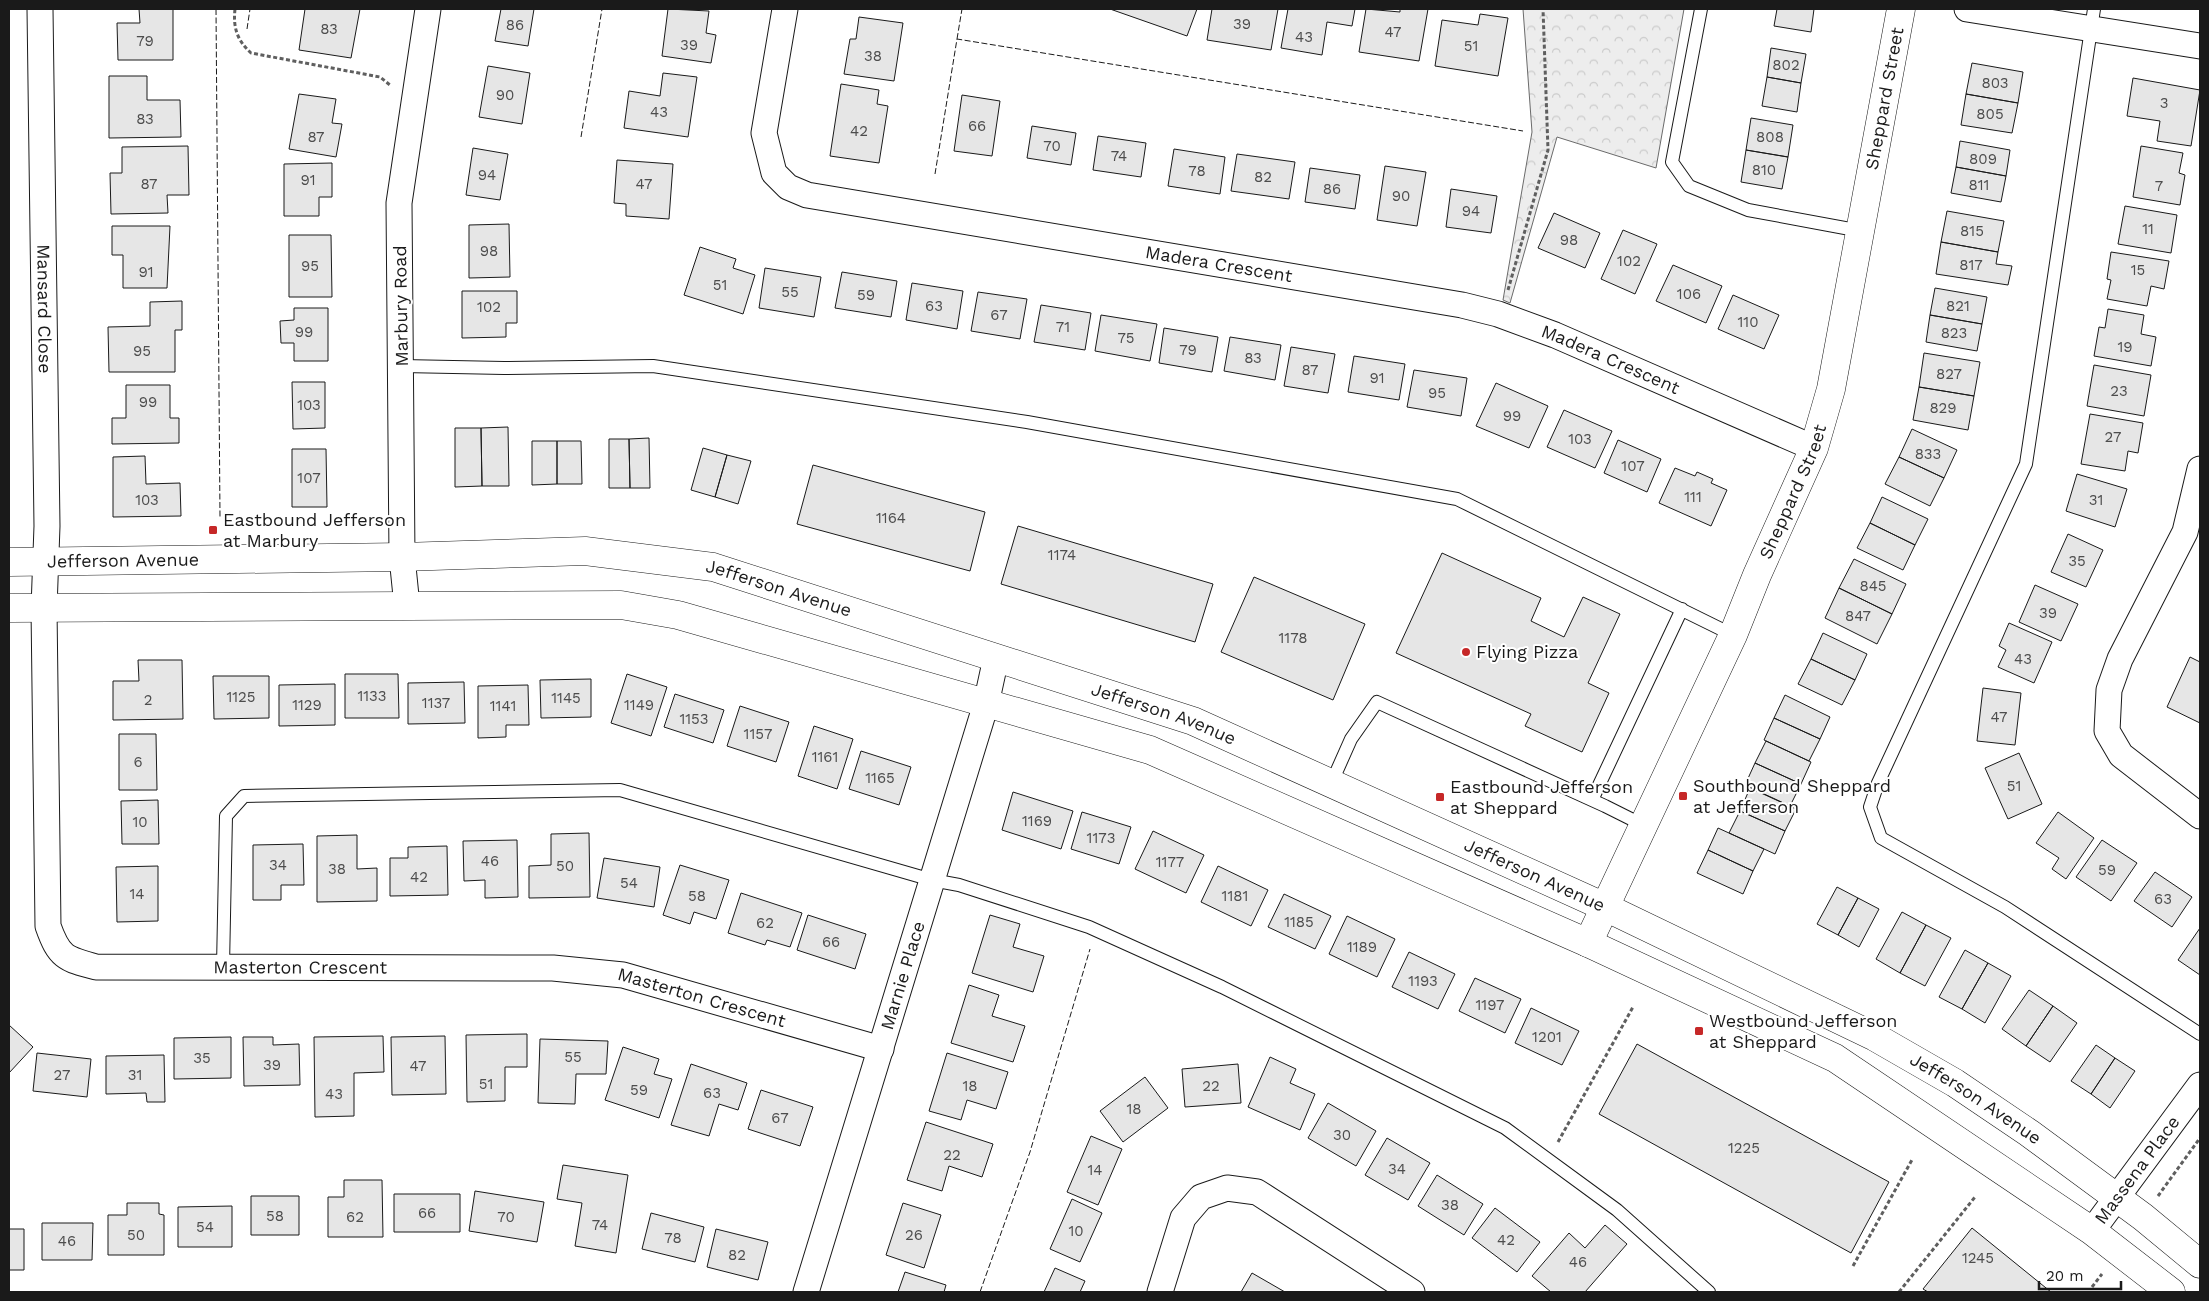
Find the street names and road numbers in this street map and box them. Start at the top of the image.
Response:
street label: Sheppard Street [1861,25,1908,171]
street label: Madera Crescent [1144,241,1294,286]
street label: Mansard Close [33,244,56,374]
street label: Marbury Road [389,245,412,367]
street label: Madera Crescent [1539,320,1683,398]
street label: Sheppard Street [1755,421,1830,562]
street label: Jefferson Avenue [47,549,199,572]
street label: Jefferson Avenue [705,555,854,621]
street label: Jefferson Avenue [1089,678,1239,749]
street label: Jefferson Avenue [1461,834,1608,916]
street label: Marnie Place [876,918,929,1032]
street label: Masterton Crescent [213,956,387,978]
street label: Masterton Crescent [615,963,789,1031]
street label: Jefferson Avenue [1906,1048,2046,1149]
street label: Massena Place [2090,1111,2184,1228]

